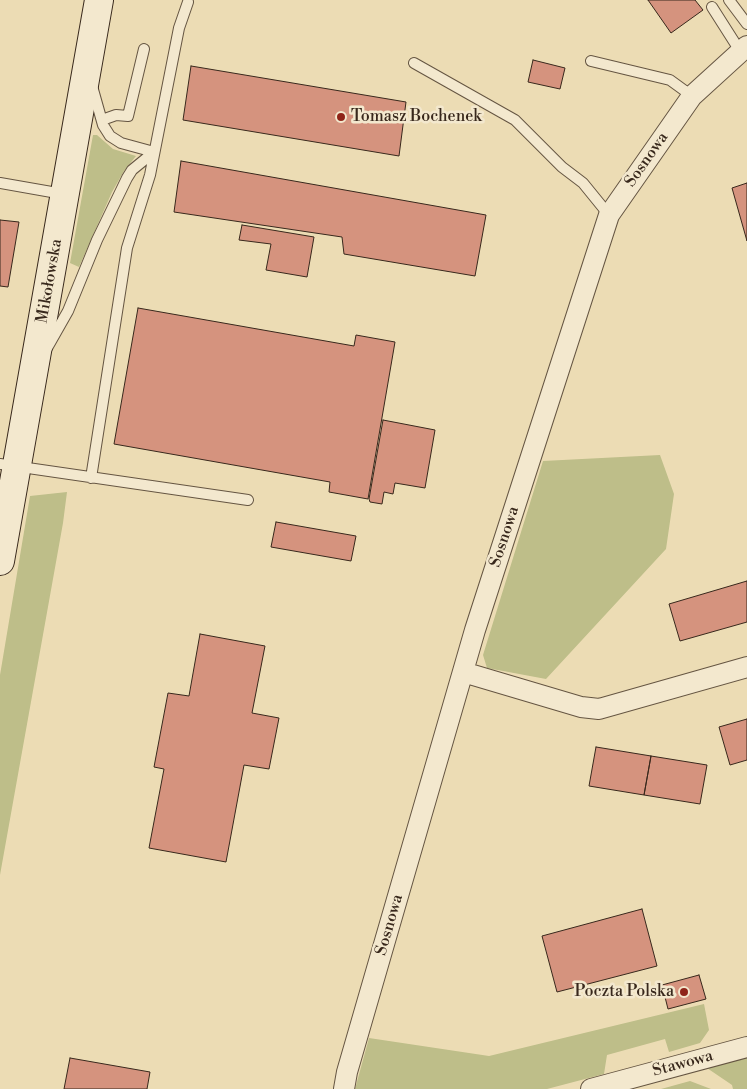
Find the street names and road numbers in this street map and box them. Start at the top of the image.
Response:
street label: Sosnowa [621,129,673,191]
street label: Mikołowska [33,237,67,325]
street label: Sosnowa [486,504,524,570]
street label: Sosnowa [372,892,408,958]
street label: Stawowa [651,1047,715,1081]

